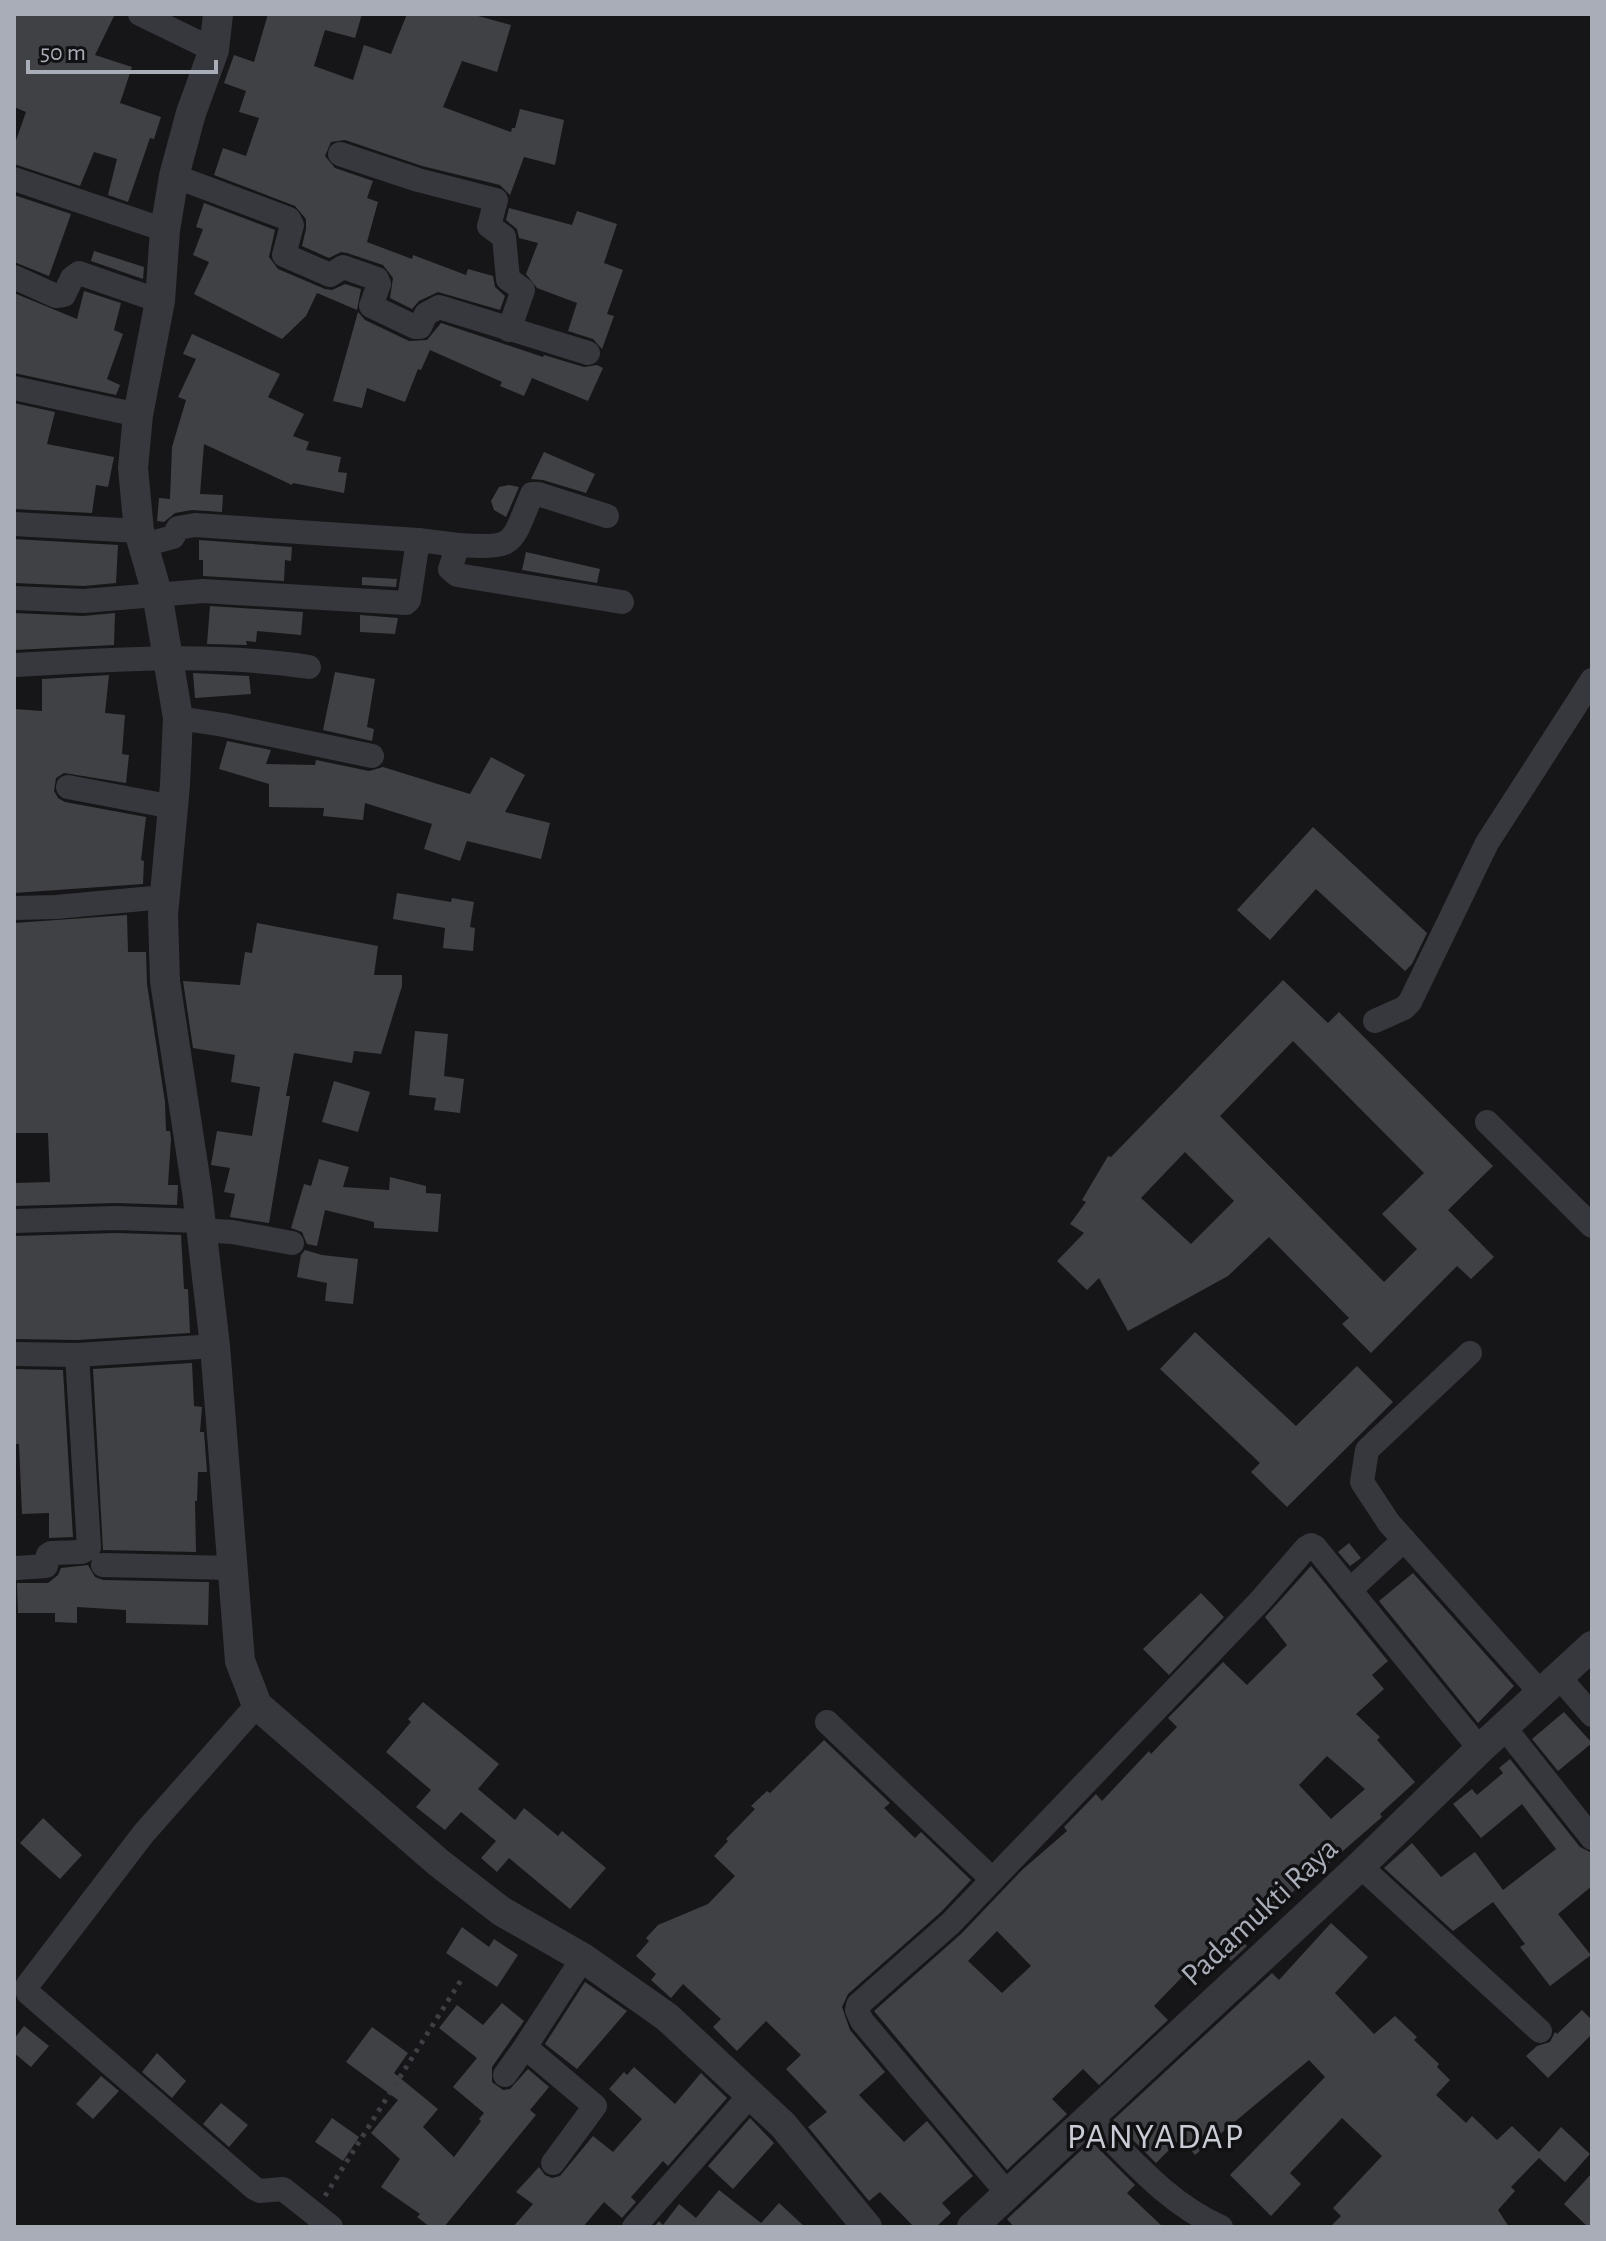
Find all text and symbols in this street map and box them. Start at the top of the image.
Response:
scale bar [28,24,216,74]
text: 50 m [40,41,86,65]
street label: Padamukti Raya [1175,1832,1344,1992]
district label: PANYADAP [1067,2119,1245,2155]

